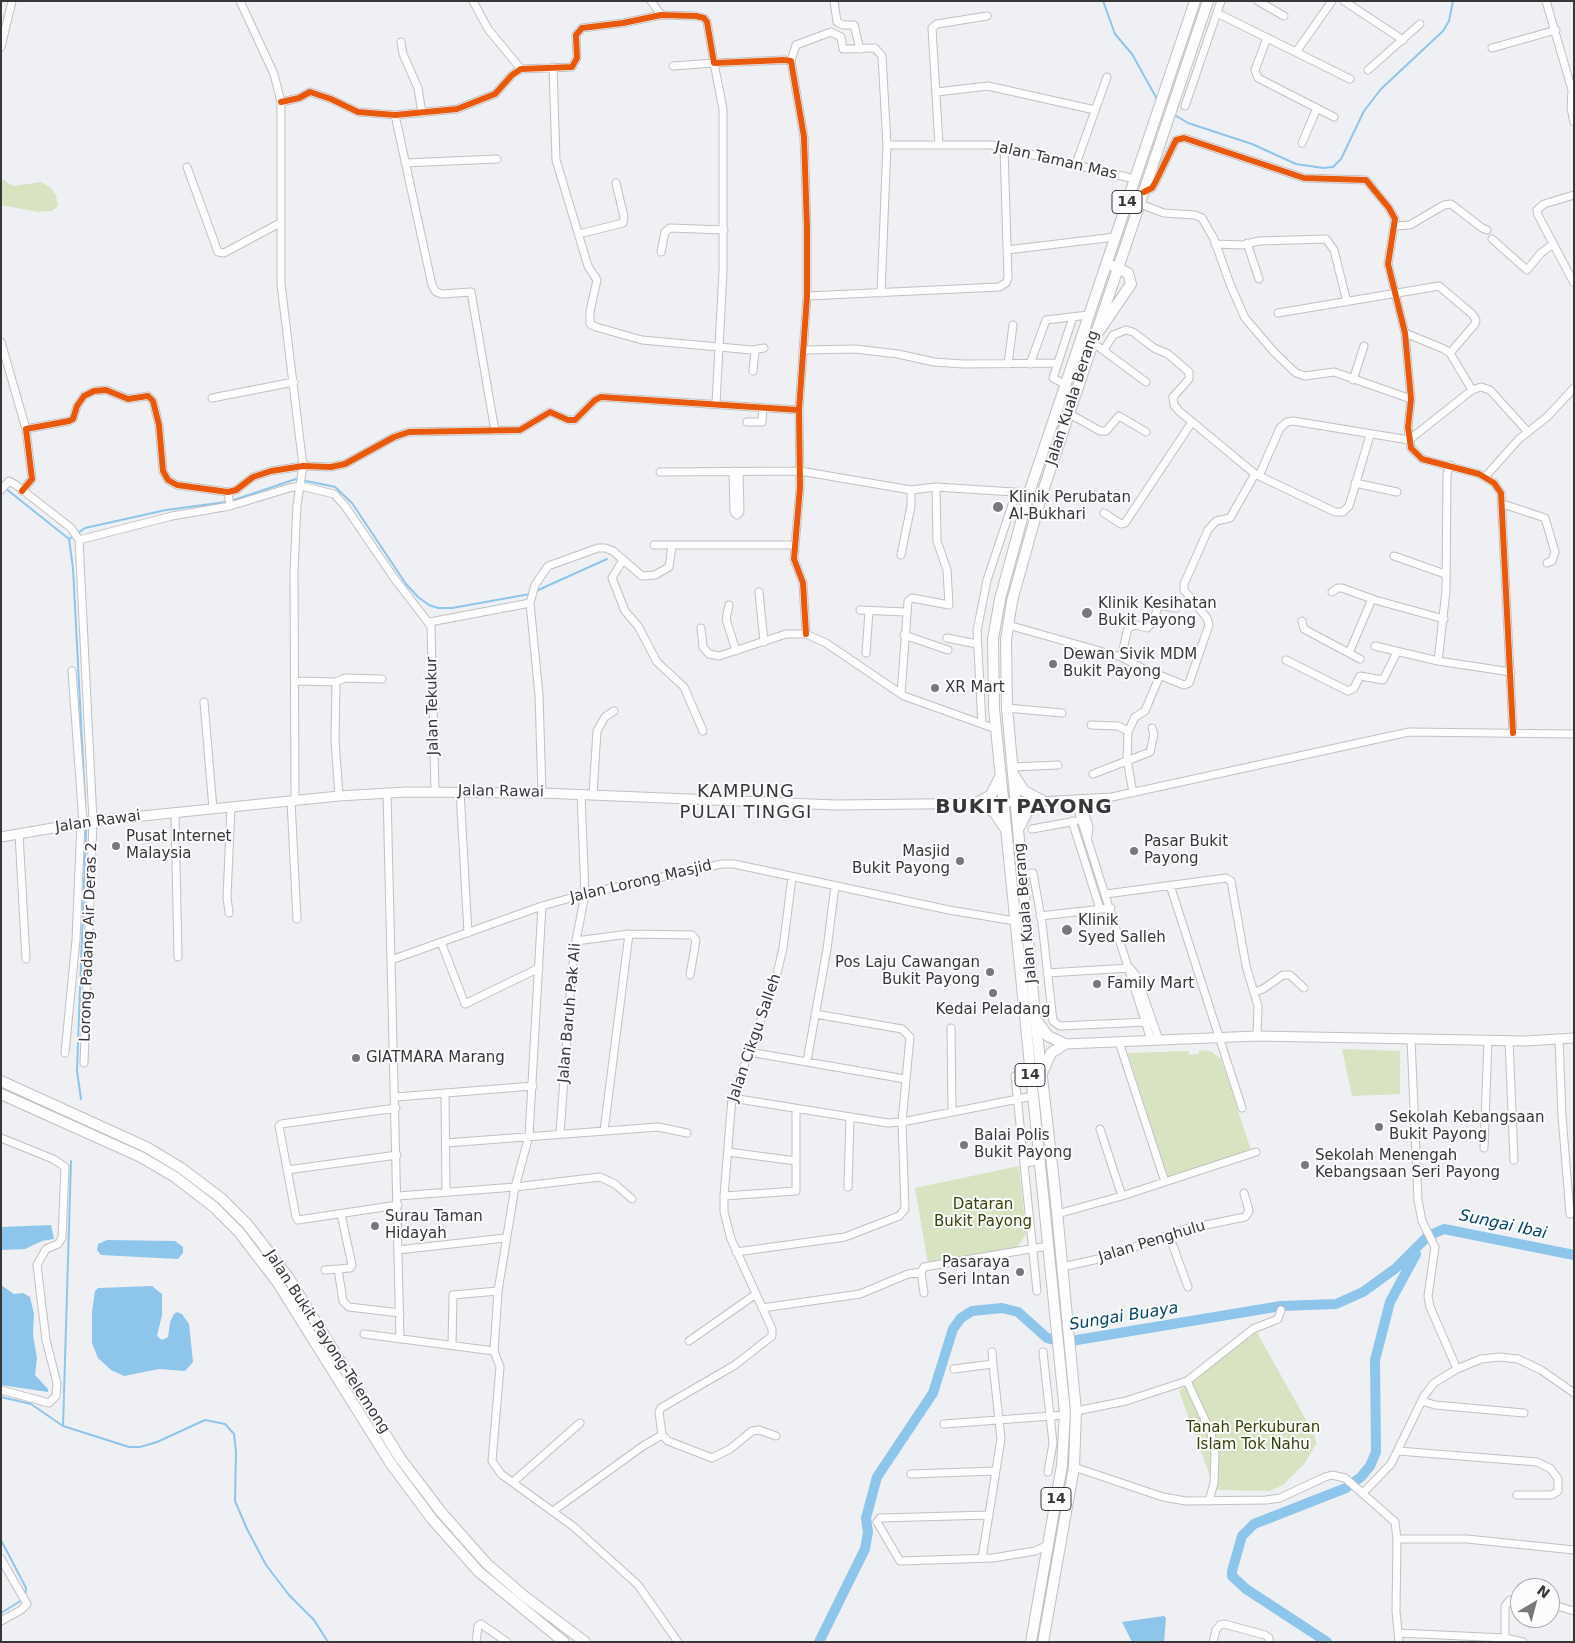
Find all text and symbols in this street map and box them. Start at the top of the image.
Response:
street label: Jalan Taman Mas [993,138,1119,184]
road number: 14 [1112,190,1142,213]
street label: Jalan Kuala Berang [1043,328,1103,468]
place label: Klinik Perubatan Al-Bukhari [1009,489,1131,524]
marker: Klinik Perubatan Al-Bukhari [991,500,1005,514]
place label: Klinik Kesihatan Bukit Payong [1098,595,1217,630]
marker: Klinik Kesihatan Bukit Payong [1080,606,1094,620]
place label: Dewan Sivik MDM Bukit Payong [1063,646,1197,681]
street label: Jalan Tekukur [423,656,443,756]
marker: Dewan Sivik MDM Bukit Payong [1047,658,1059,670]
place label: XR Mart [945,679,1005,697]
marker: XR Mart [929,682,941,694]
district label: KAMPUNG PULAI TINGGI [678,781,814,824]
street label: Jalan Rawai [458,782,544,802]
district label: BUKIT PAYONG [934,796,1114,820]
street label: Jalan Rawai [54,807,142,837]
place label: Pusat Internet Malaysia [126,828,232,863]
place label: Pasar Bukit Payong [1144,833,1228,868]
marker: Pusat Internet Malaysia [110,840,122,852]
street label: Lorong Padang Air Deras 2 [77,842,101,1042]
street label: Jalan Kuala Berang [1011,842,1041,984]
place label: Masjid Bukit Payong [852,843,950,878]
marker: Pasar Bukit Payong [1128,845,1140,857]
marker: Masjid Bukit Payong [954,855,966,867]
street label: Jalan Lorong Masjid [568,857,714,907]
place label: Klinik Syed Salleh [1078,912,1166,947]
marker: Klinik Syed Salleh [1060,923,1074,937]
street label: Jalan Baruh Pak Ali [555,942,585,1084]
place label: Pos Laju Cawangan Bukit Payong [835,954,980,989]
marker: Pos Laju Cawangan Bukit Payong [984,966,996,978]
street label: Jalan Cikgu Salleh [725,972,785,1104]
place label: Family Mart [1107,975,1194,993]
marker: Family Mart [1091,978,1103,990]
marker: Kedai Peladang [987,987,999,999]
place label: Kedai Peladang [936,1001,1050,1019]
place label: GIATMARA Marang [366,1049,505,1067]
marker: GIATMARA Marang [350,1052,362,1064]
road number: 14 [1015,1064,1045,1086]
place label: Sekolah Kebangsaan Bukit Payong [1389,1109,1544,1144]
marker: Sekolah Kebangsaan Bukit Payong [1373,1121,1385,1133]
place label: Balai Polis Bukit Payong [974,1127,1072,1162]
marker: Balai Polis Bukit Payong [958,1139,970,1151]
place label: Sekolah Menengah Kebangsaan Seri Payong [1315,1147,1500,1182]
marker: Sekolah Menengah Kebangsaan Seri Payong [1299,1159,1311,1171]
park label: Dataran Bukit Payong [934,1196,1032,1231]
water label: Sungai Ibai [1457,1206,1549,1244]
place label: Surau Taman Hidayah [385,1208,483,1243]
street label: Jalan Penghulu [1096,1217,1208,1267]
marker: Surau Taman Hidayah [369,1220,381,1232]
street label: Jalan Bukit Payong-Telemong [261,1247,393,1437]
place label: Pasaraya Seri Intan [938,1254,1010,1289]
marker: Pasaraya Seri Intan [1014,1266,1026,1278]
water label: Sungai Buaya [1068,1299,1180,1335]
park label: Tanah Perkuburan Islam Tok Nahu [1186,1419,1320,1454]
road number: 14 [1041,1488,1071,1510]
north arrow [1510,1578,1560,1628]
text: N [1534,1582,1553,1602]

